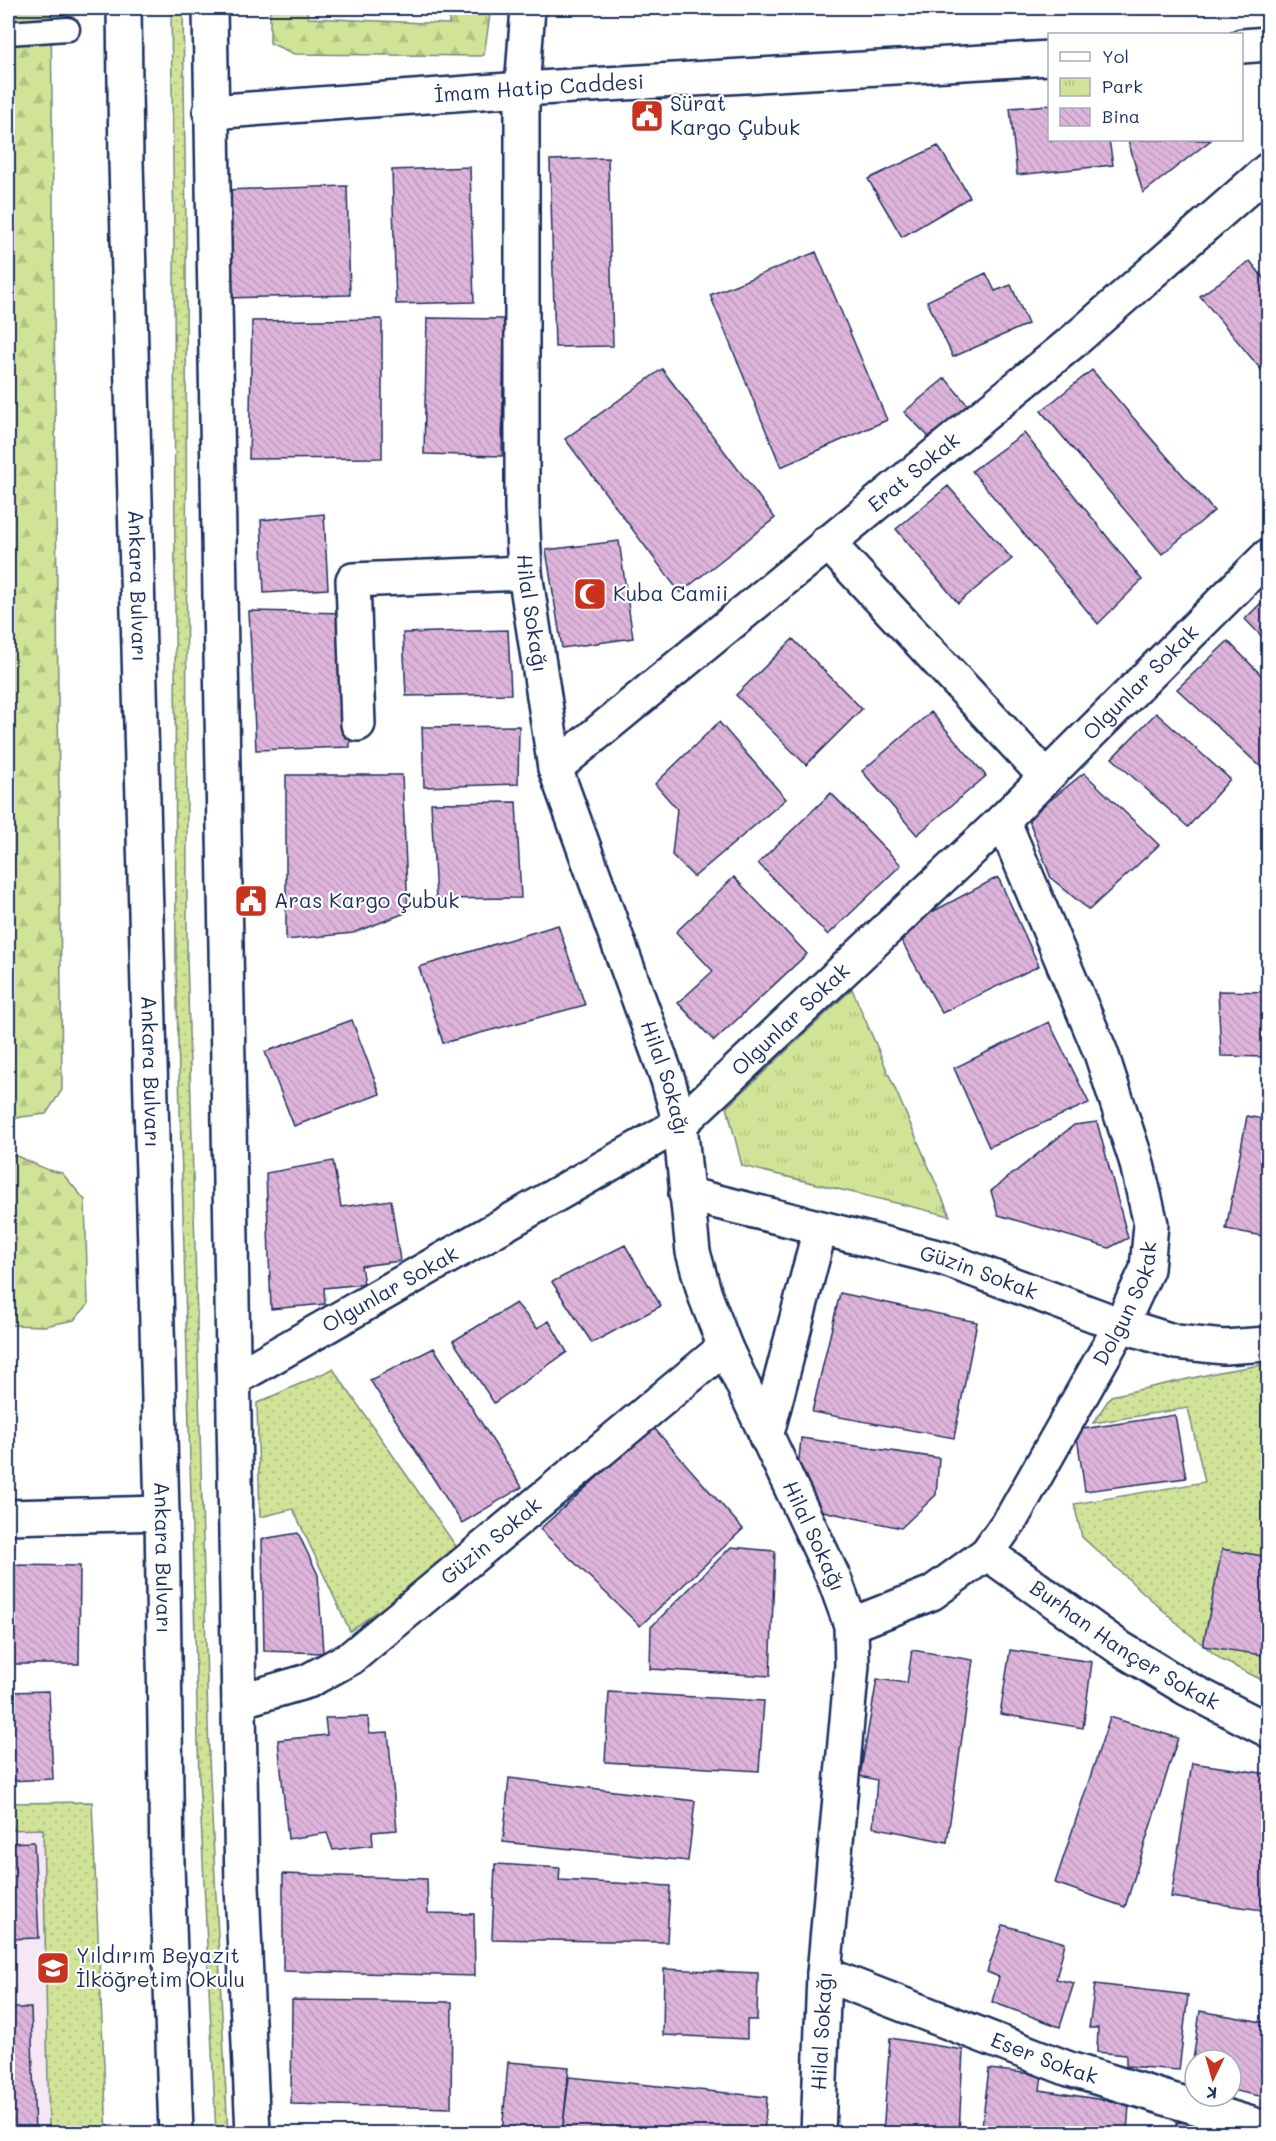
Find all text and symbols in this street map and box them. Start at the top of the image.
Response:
legend [1048,33,1243,141]
text: Yol [1102,44,1129,68]
street label: İmam Hatip Caddesi [433,67,645,107]
text: Park [1102,74,1143,98]
place label: Sürat Kargo Çubuk [670,89,800,140]
public building icon: Sürat Kargo Çubuk [629,98,665,134]
text: Bina [1102,104,1140,128]
street label: Erat Sokak [861,425,965,517]
street label: Ankara Bulvarı [123,509,154,662]
street label: Hilal Sokağı [512,553,555,674]
mosque icon: Kuba Camii [572,576,608,612]
place label: Kuba Camii [613,579,728,606]
street label: Olgunlar Sokak [1076,618,1203,745]
public building icon: Aras Kargo Çubuk [233,883,269,919]
place label: Aras Kargo Çubuk [274,886,459,913]
street label: Olgunlar Sokak [725,956,855,1081]
street label: Ankara Bulvarı [136,995,167,1148]
street label: Hilal Sokağı [636,1017,696,1137]
street label: Güzin Sokak [917,1238,1042,1305]
street label: Olgunlar Sokak [317,1239,462,1338]
street label: Dolgun Sokak [1086,1240,1161,1370]
street label: Hilal Sokağı [778,1476,853,1594]
street label: Ankara Bulvarı [149,1481,179,1634]
street label: Güzin Sokak [434,1490,546,1590]
street label: Burhan Hançer Sokak [1025,1573,1225,1715]
place label: Yıldırım Beyazıt İlköğretim Okulu [76,1941,245,1992]
school or university icon: Yıldırım Beyazıt İlköğretim Okulu [35,1950,71,1986]
street label: Hilal Sokağı [804,1971,837,2091]
street label: Eser Sokak [987,2025,1101,2089]
north arrow [1183,2048,1243,2108]
text: K [1205,2083,1218,2104]

